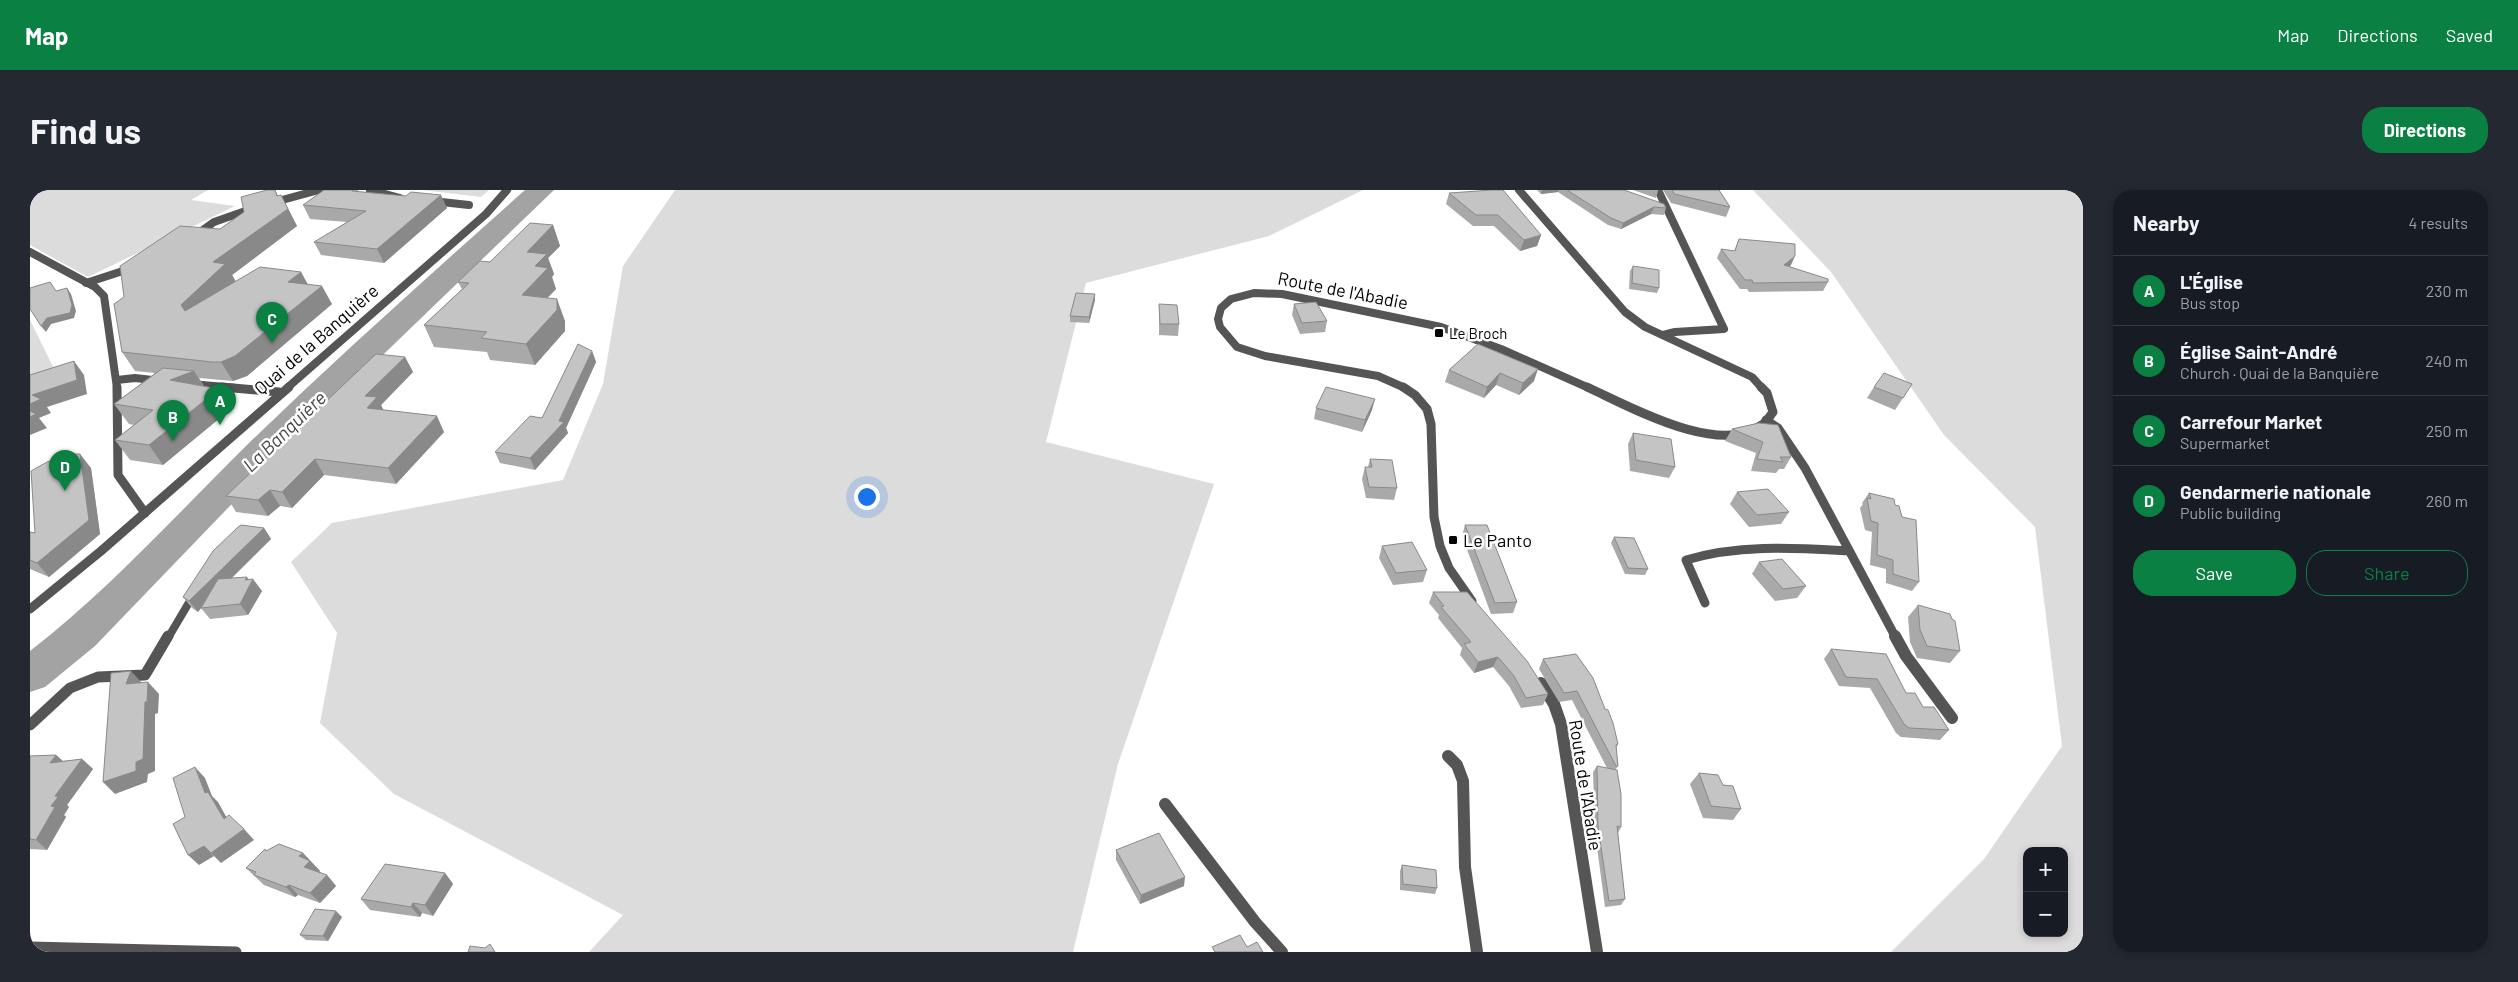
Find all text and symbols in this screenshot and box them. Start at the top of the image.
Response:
text: Map [25,21,68,50]
text: Map [2277,24,2309,46]
text: Directions [2337,24,2418,46]
text: Saved [2446,24,2493,46]
button: Directions [2362,107,2488,153]
text: Find us [30,109,141,151]
text: Nearby [2133,210,2199,235]
text: 4 results [2408,213,2468,232]
street label: Route de l'Abadie [1276,267,1410,313]
text: L'Église [2180,270,2243,293]
street label: Quai de la Banquière [249,279,383,399]
text: A [2144,281,2154,300]
text: 230 m [2426,281,2468,300]
text: Bus stop [2180,293,2240,312]
pin: C [256,302,288,343]
place label: Le Broch [1449,324,1507,342]
marker: Le Broch [1433,327,1445,339]
text: Église Saint-André [2180,340,2337,363]
text: B [2144,351,2154,370]
text: 240 m [2425,351,2468,370]
text: Church · Quai de la Banquière [2180,363,2379,382]
pin: A [204,384,236,425]
water label: La Banquière [238,386,330,476]
pin: B [157,400,189,441]
text: Carrefour Market [2180,410,2322,433]
text: C [2144,421,2154,440]
text: 250 m [2426,421,2468,440]
text: Supermarket [2180,433,2270,452]
pin: D [49,450,81,491]
text: Gendarmerie nationale [2180,480,2371,503]
your location [854,484,880,510]
text: D [2144,491,2154,510]
text: 260 m [2426,491,2468,510]
text: Public building [2180,503,2281,522]
place label: Le Panto [1463,529,1532,551]
marker: Le Panto [1447,534,1459,546]
button: Save [2133,550,2296,596]
button: Share [2306,550,2468,596]
street label: Route de l'Abadie [1565,718,1607,852]
map controls [2023,847,2068,937]
button: + [2023,847,2068,892]
button: − [2023,892,2068,937]

